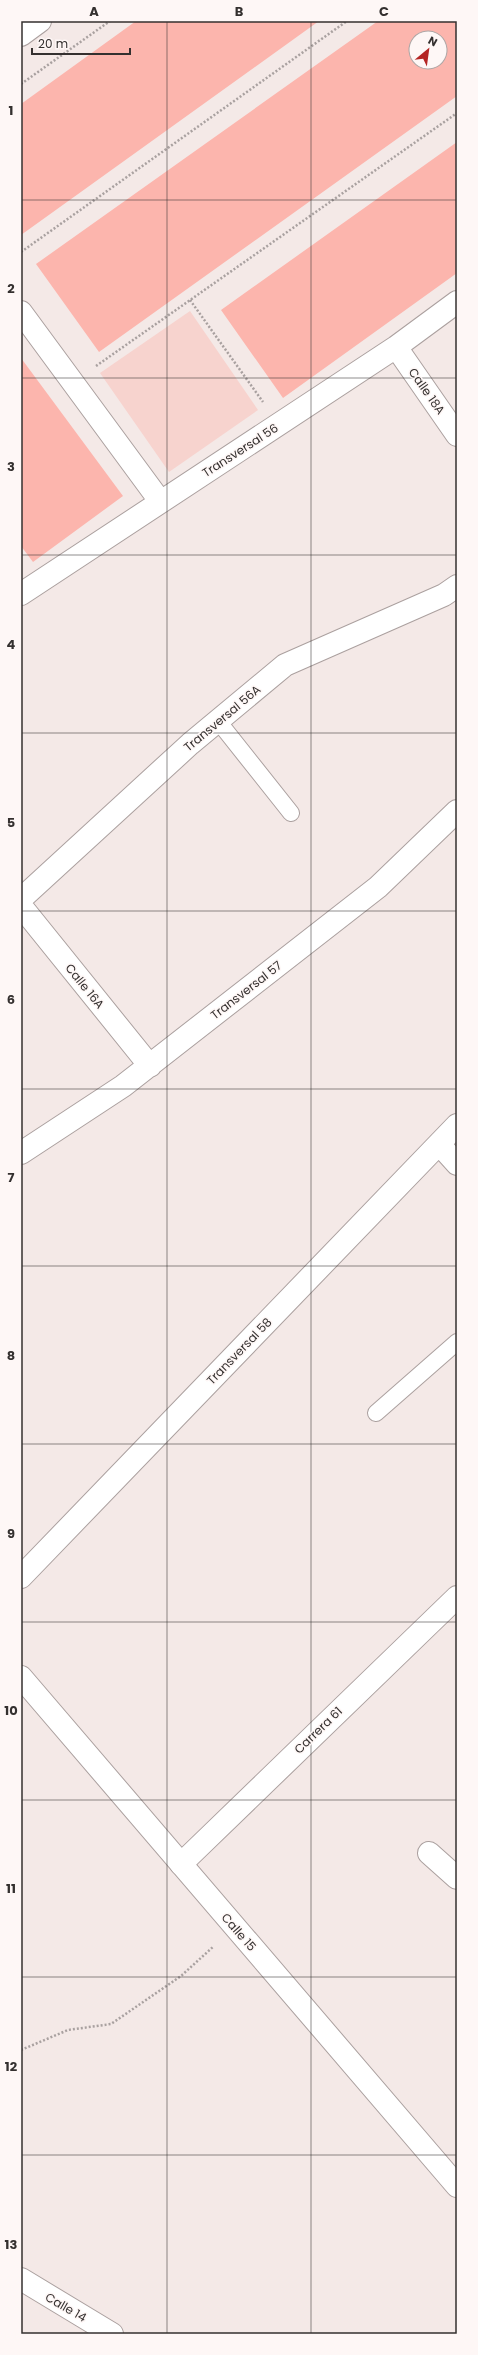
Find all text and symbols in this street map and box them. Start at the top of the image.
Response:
text: A [89,2,99,21]
text: B [235,2,244,21]
text: C [379,2,389,21]
scale bar [32,30,130,56]
north arrow [408,30,448,70]
text: N [425,32,440,50]
text: 20 m [38,35,68,52]
text: 1 [9,101,13,120]
text: 2 [7,279,15,298]
street label: Calle 18A [405,364,449,418]
street label: Transversal 56 [199,419,281,481]
text: 3 [7,457,15,476]
text: 4 [7,635,16,654]
street label: Transversal 56A [180,681,264,755]
text: 5 [7,813,15,832]
street label: Transversal 57 [207,956,286,1023]
street label: Calle 16A [62,960,108,1012]
text: 6 [7,990,15,1009]
text: 7 [8,1168,15,1187]
street label: Transversal 58 [203,1314,275,1388]
text: 8 [7,1346,15,1365]
text: 9 [7,1524,15,1543]
text: 10 [4,1701,18,1720]
street label: Carrera 61 [290,1703,346,1757]
text: 11 [6,1879,16,1898]
street label: Calle 15 [218,1909,260,1955]
text: 12 [5,2057,18,2076]
text: 13 [5,2235,18,2254]
street label: Calle 14 [42,2288,90,2326]

